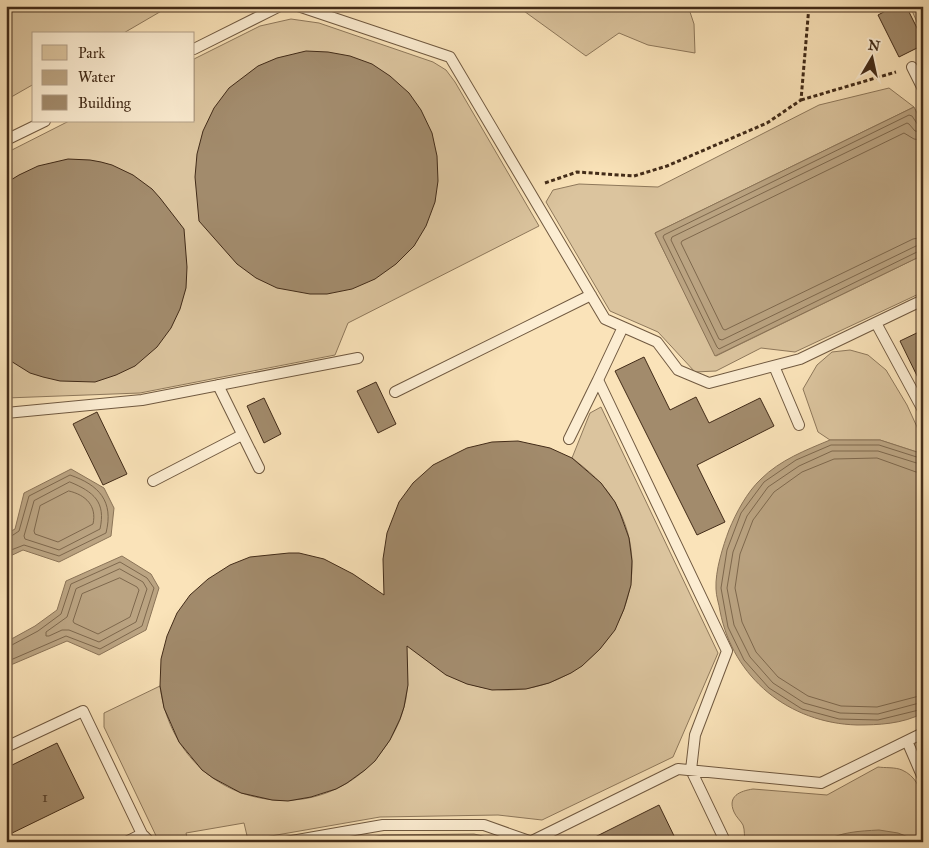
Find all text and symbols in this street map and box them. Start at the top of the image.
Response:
legend [32,32,195,122]
north arrow [846,32,896,82]
text: N [867,36,881,55]
text: Park [78,44,105,62]
text: Water [78,68,115,86]
text: Building [78,94,132,112]
house number: 1 [42,788,48,806]

